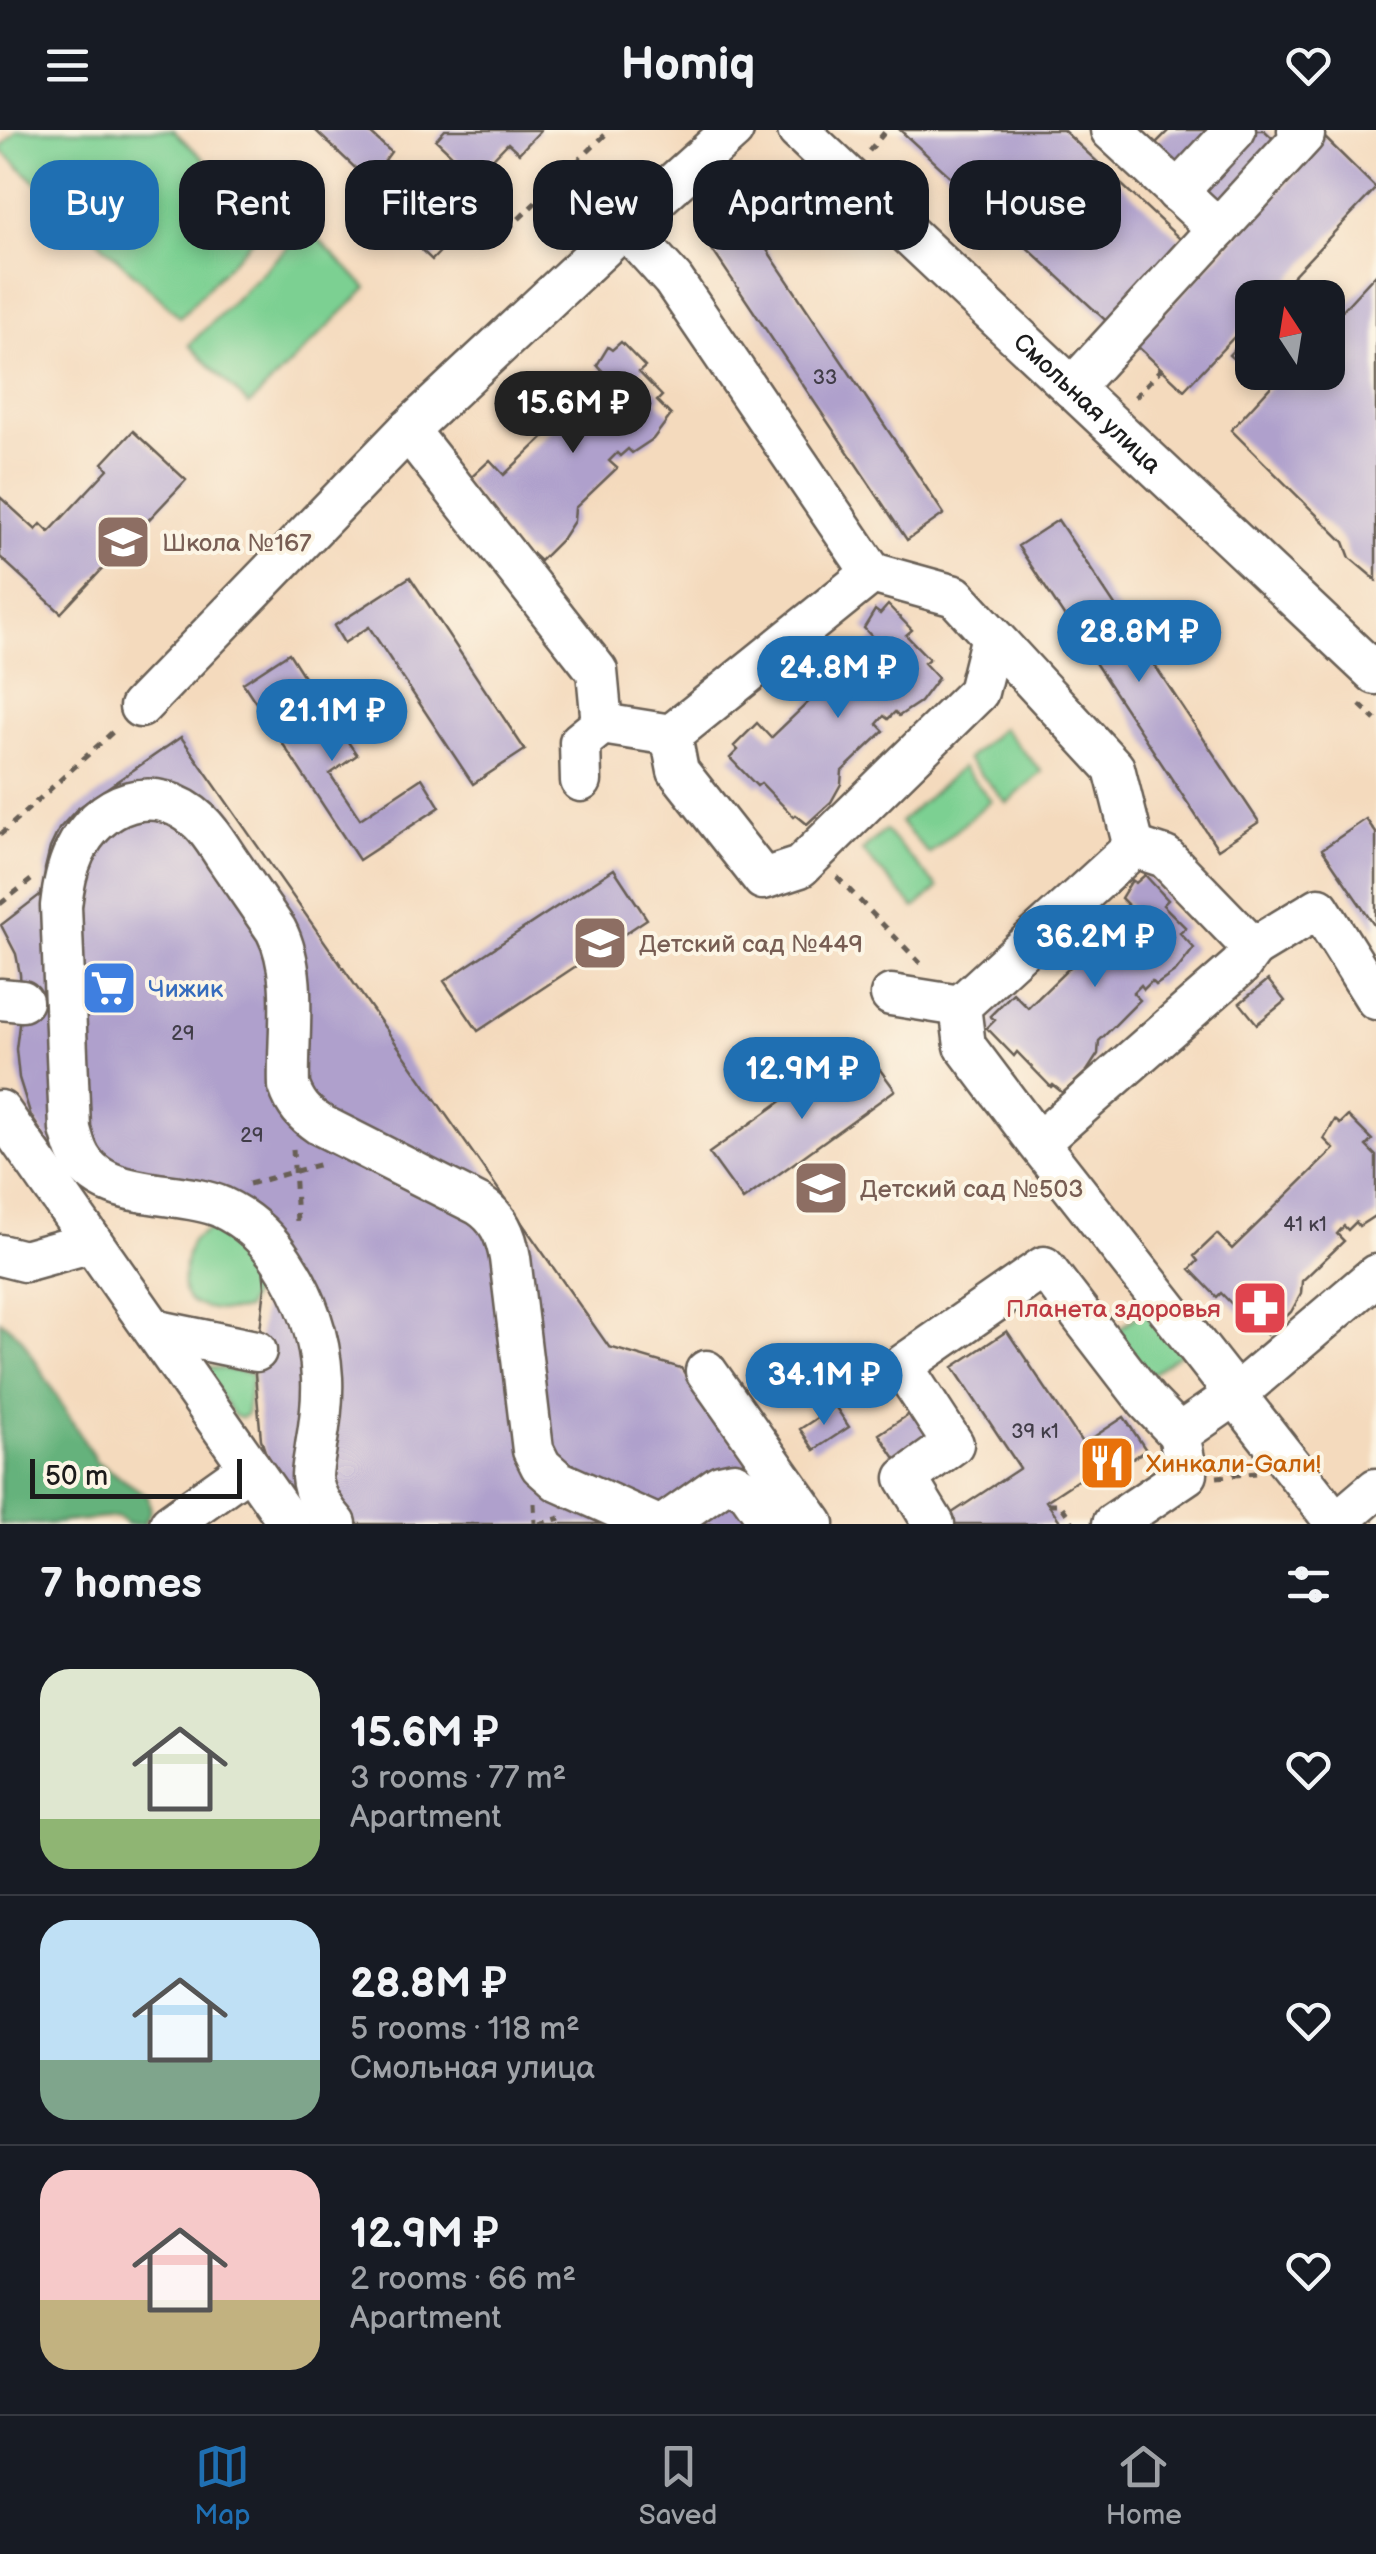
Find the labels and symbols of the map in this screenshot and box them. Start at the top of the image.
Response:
north arrow [1235,280,1345,390]
street label: Смольная улица [1006,327,1167,481]
house number: 33 [813,366,837,390]
pin: 15.6M ₽ [481,371,665,456]
school or university icon: Школа №167 [93,512,153,572]
place label: Школа №167 [162,528,312,559]
pin: 28.8M ₽ [1047,600,1231,685]
pin: 24.8M ₽ [746,636,930,721]
pin: 21.1M ₽ [240,679,424,764]
pin: 36.2M ₽ [1003,905,1187,990]
school or university icon: Детский сад №449 [570,913,630,973]
place label: Детский сад №449 [639,929,863,960]
supermarket icon: Чижик [79,958,139,1018]
place label: Чижик [148,974,224,1005]
house number: 29 [171,1022,195,1046]
pin: 12.9M ₽ [710,1037,894,1122]
house number: 29 [240,1124,264,1148]
school or university icon: Детский сад №503 [791,1158,851,1218]
place label: Детский сад №503 [860,1174,1084,1205]
house number: 41 к1 [1283,1213,1327,1237]
pharmacy icon: Планета здоровья [1230,1278,1290,1338]
place label: Планета здоровья [1006,1294,1221,1325]
pin: 34.1M ₽ [732,1343,916,1428]
house number: 39 к1 [1011,1420,1059,1444]
restaurant icon: Хинкали-Gали! [1077,1433,1137,1493]
place label: Хинкали-Gали! [1146,1449,1321,1480]
scale bar [30,1454,242,1498]

